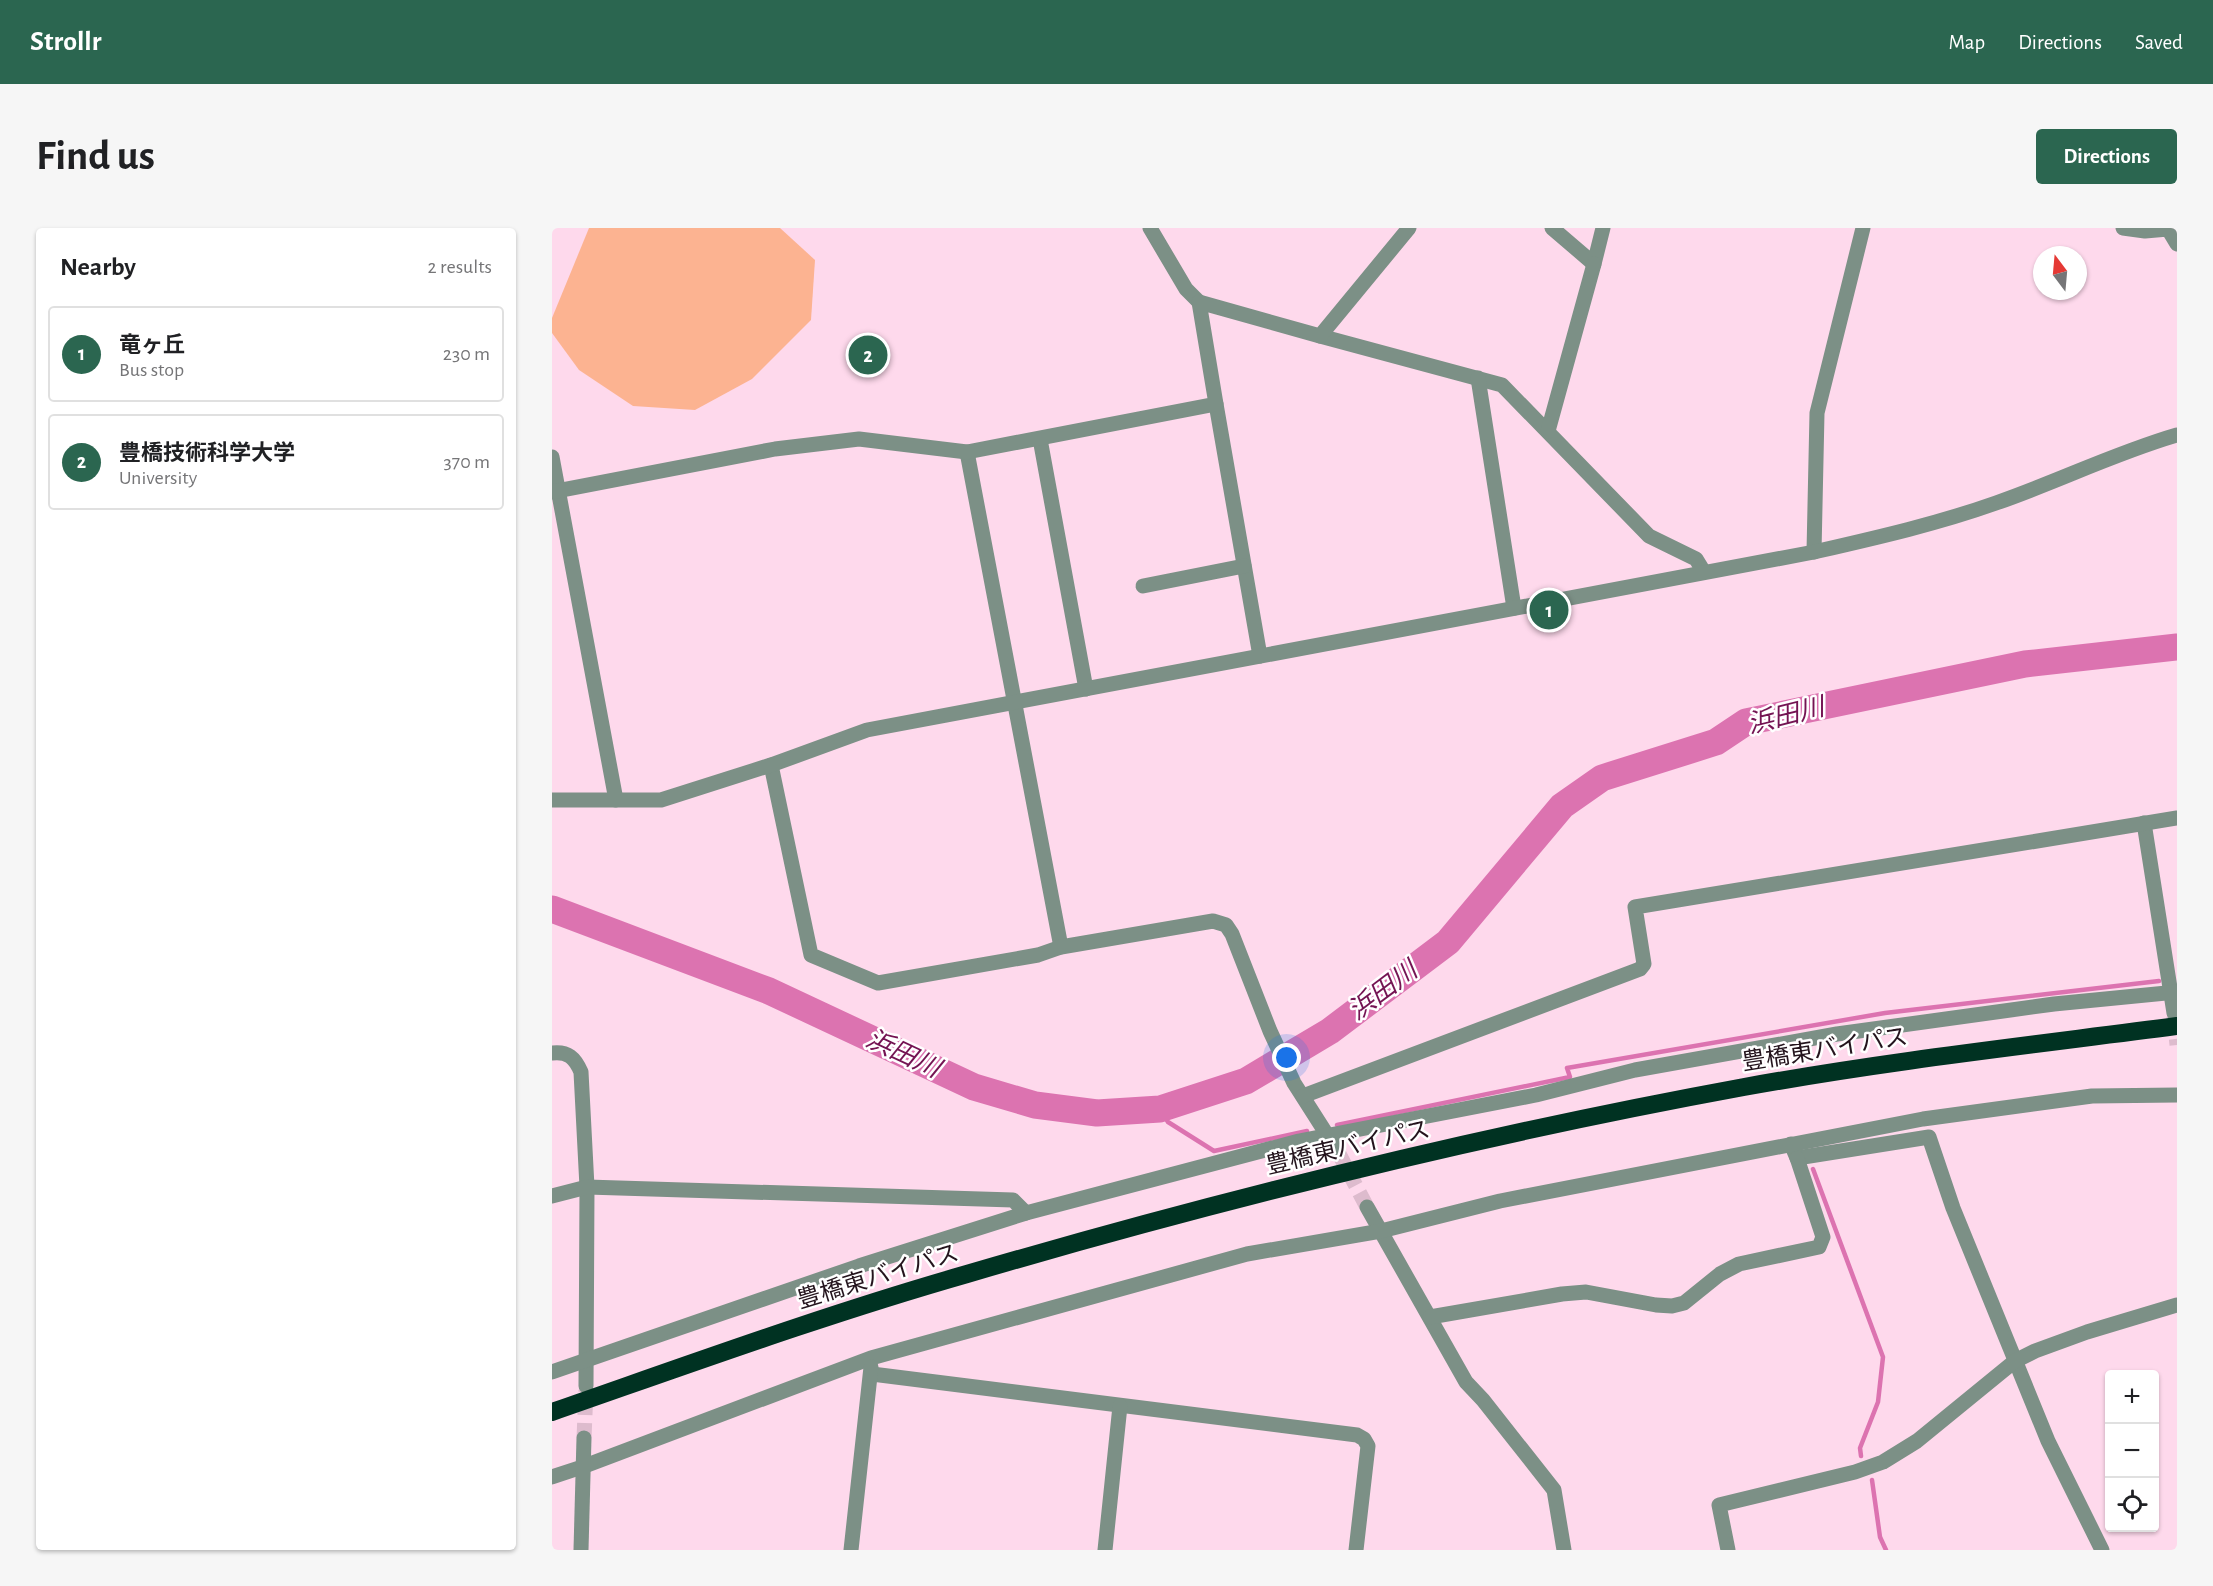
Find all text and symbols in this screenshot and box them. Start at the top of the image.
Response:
text: Strollr [30,28,101,56]
text: Map [1949,32,1985,53]
text: Directions [2018,32,2102,53]
text: Saved [2135,32,2183,53]
button: Directions [2036,129,2177,184]
text: Find us [36,135,155,177]
north arrow [2033,246,2087,300]
text: Nearby [60,254,136,280]
text: 2 results [428,257,492,277]
pin: 2 [848,332,888,378]
text: 竜ヶ丘 [119,334,185,356]
text: 1 [78,344,85,364]
text: 230 m [443,344,490,364]
text: Bus stop [119,360,184,380]
text: 豊橋技術科学大学 [119,442,295,464]
text: 2 [77,452,86,472]
text: 370 m [444,452,490,472]
text: University [119,468,197,488]
pin: 1 [1530,588,1568,632]
water label: 浜田川 [1745,692,1830,738]
water label: 浜田川 [1343,955,1424,1025]
street label: 豊橋東バイパス [1740,1023,1910,1075]
water label: 浜田川 [862,1025,947,1084]
your location [1272,1043,1301,1072]
street label: 豊橋東バイパス [1263,1116,1432,1179]
street label: 豊橋東バイパス [794,1239,962,1313]
map controls [2105,1370,2159,1532]
button: + [2105,1370,2159,1424]
button: − [2105,1424,2159,1478]
button: locate [2105,1478,2159,1532]

